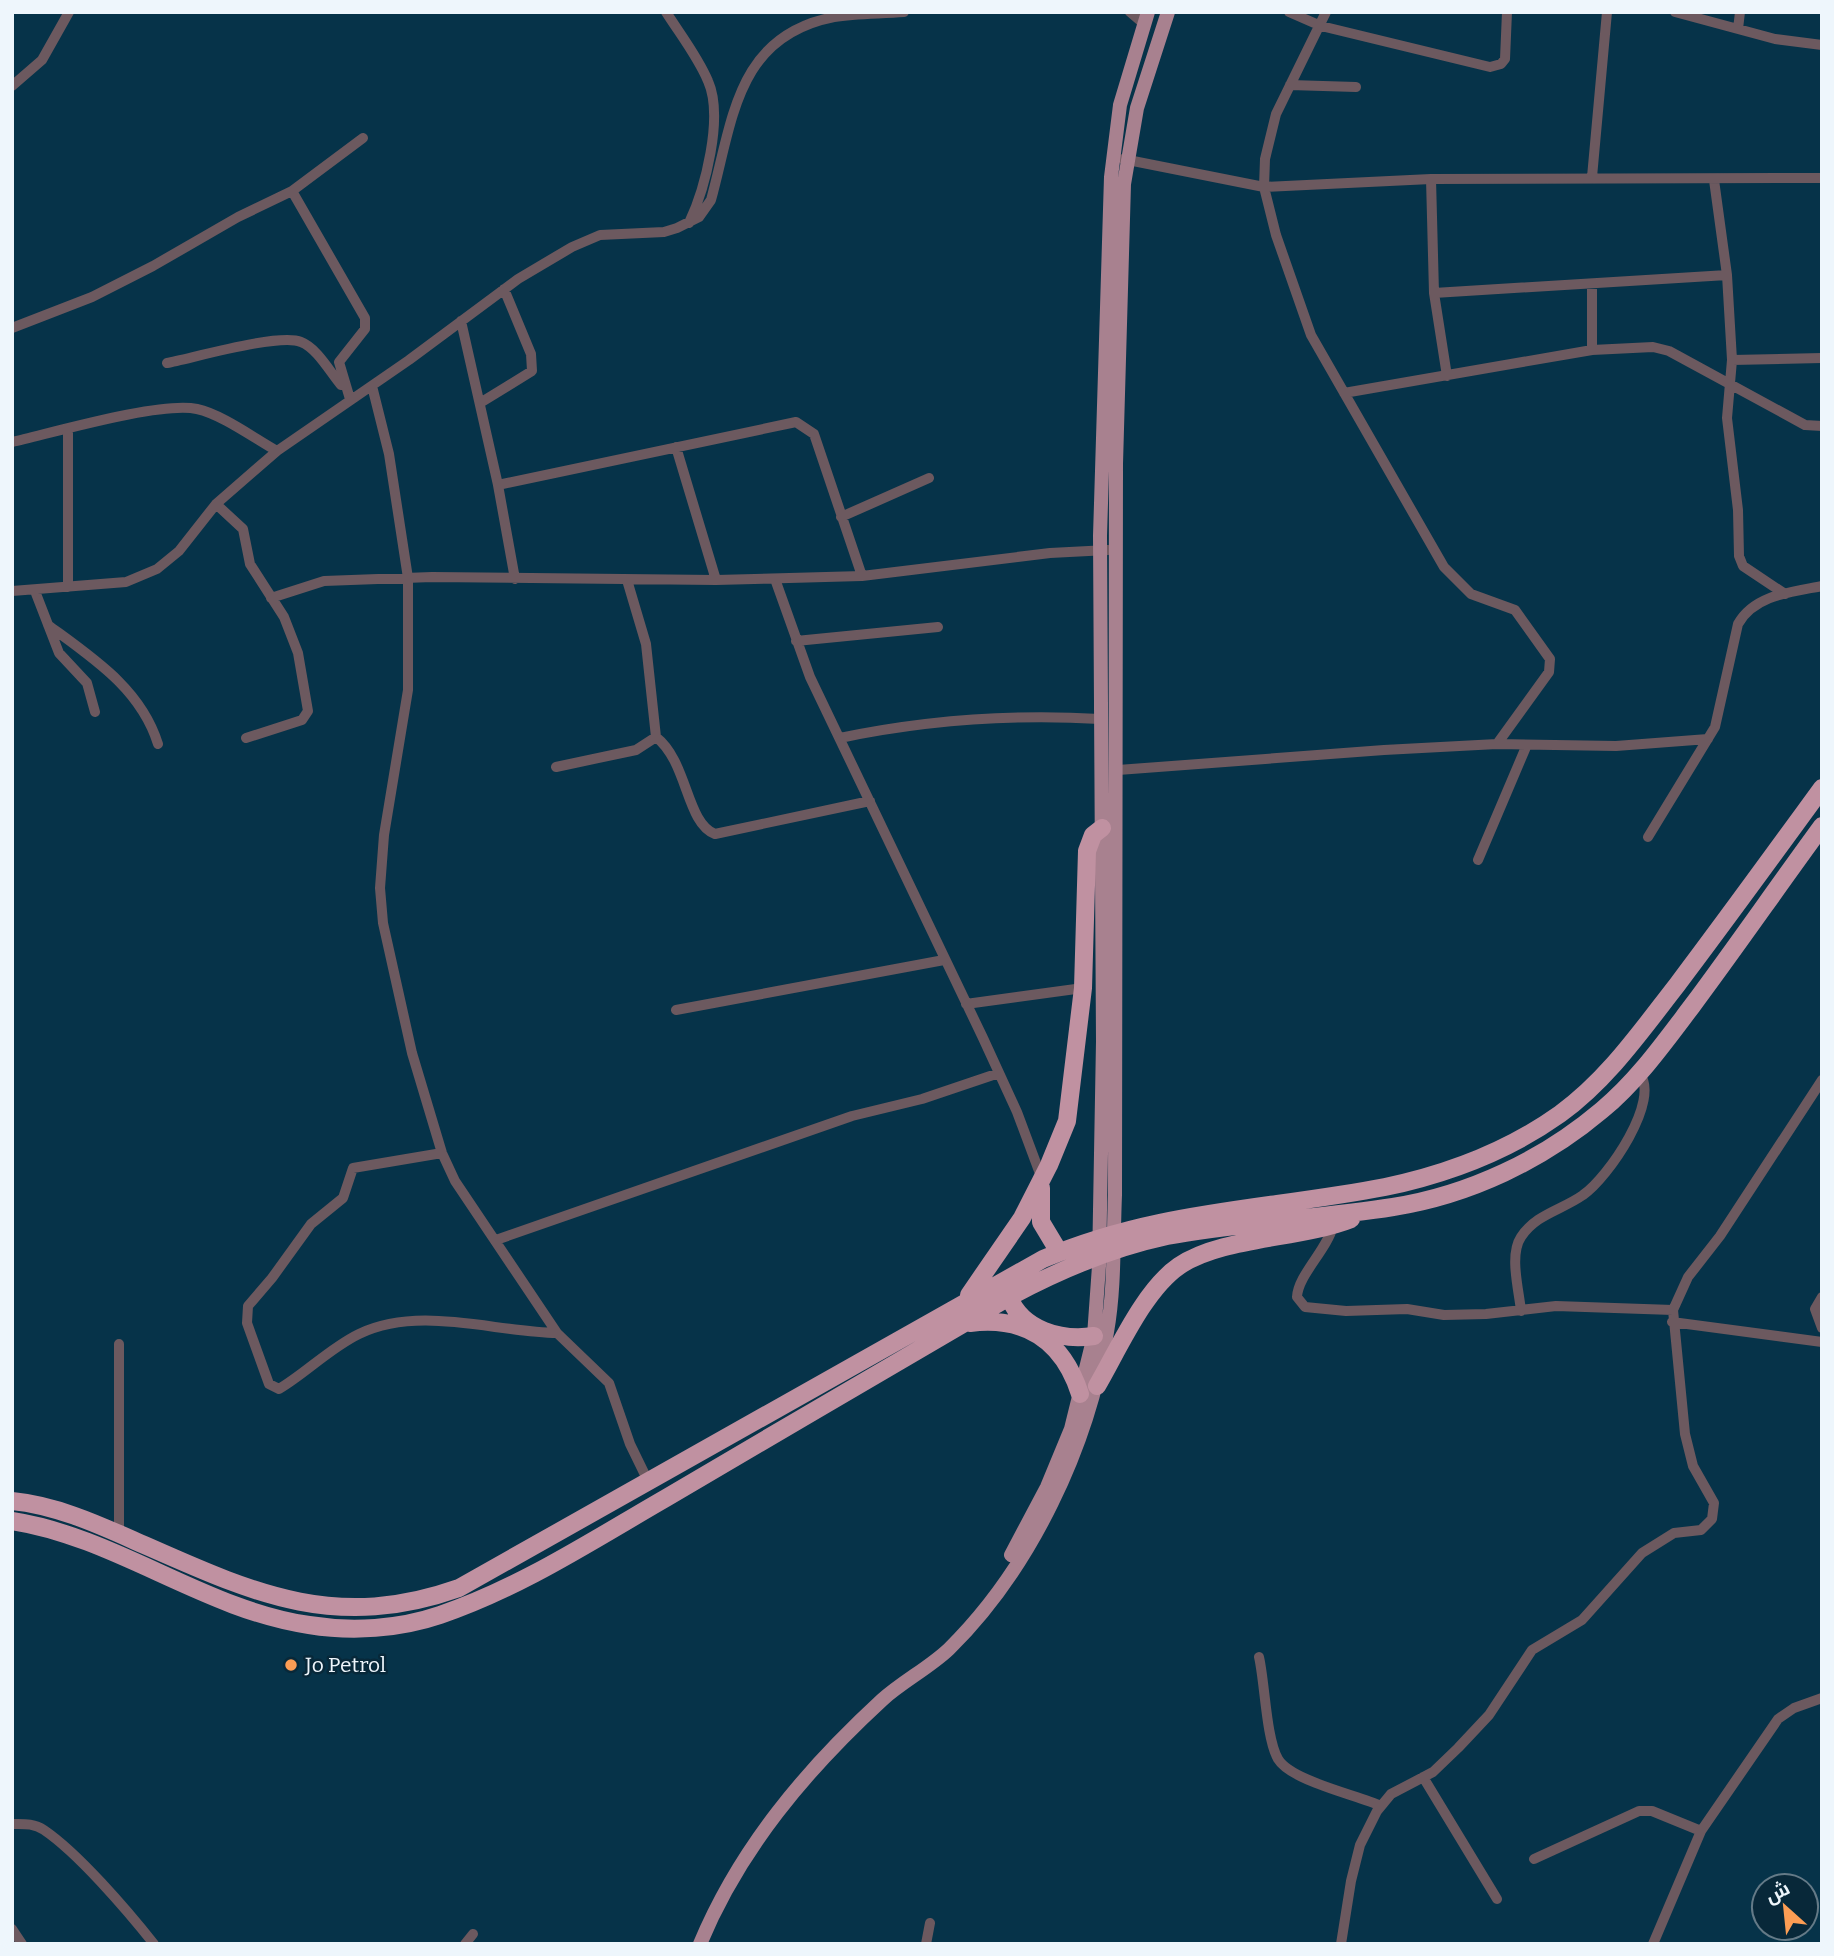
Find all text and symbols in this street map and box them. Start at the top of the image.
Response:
place label: Jo Petrol [304,1652,386,1678]
marker: Jo Petrol [283,1657,299,1673]
north arrow [1750,1872,1820,1942]
text: ش [1761,1877,1794,1908]

